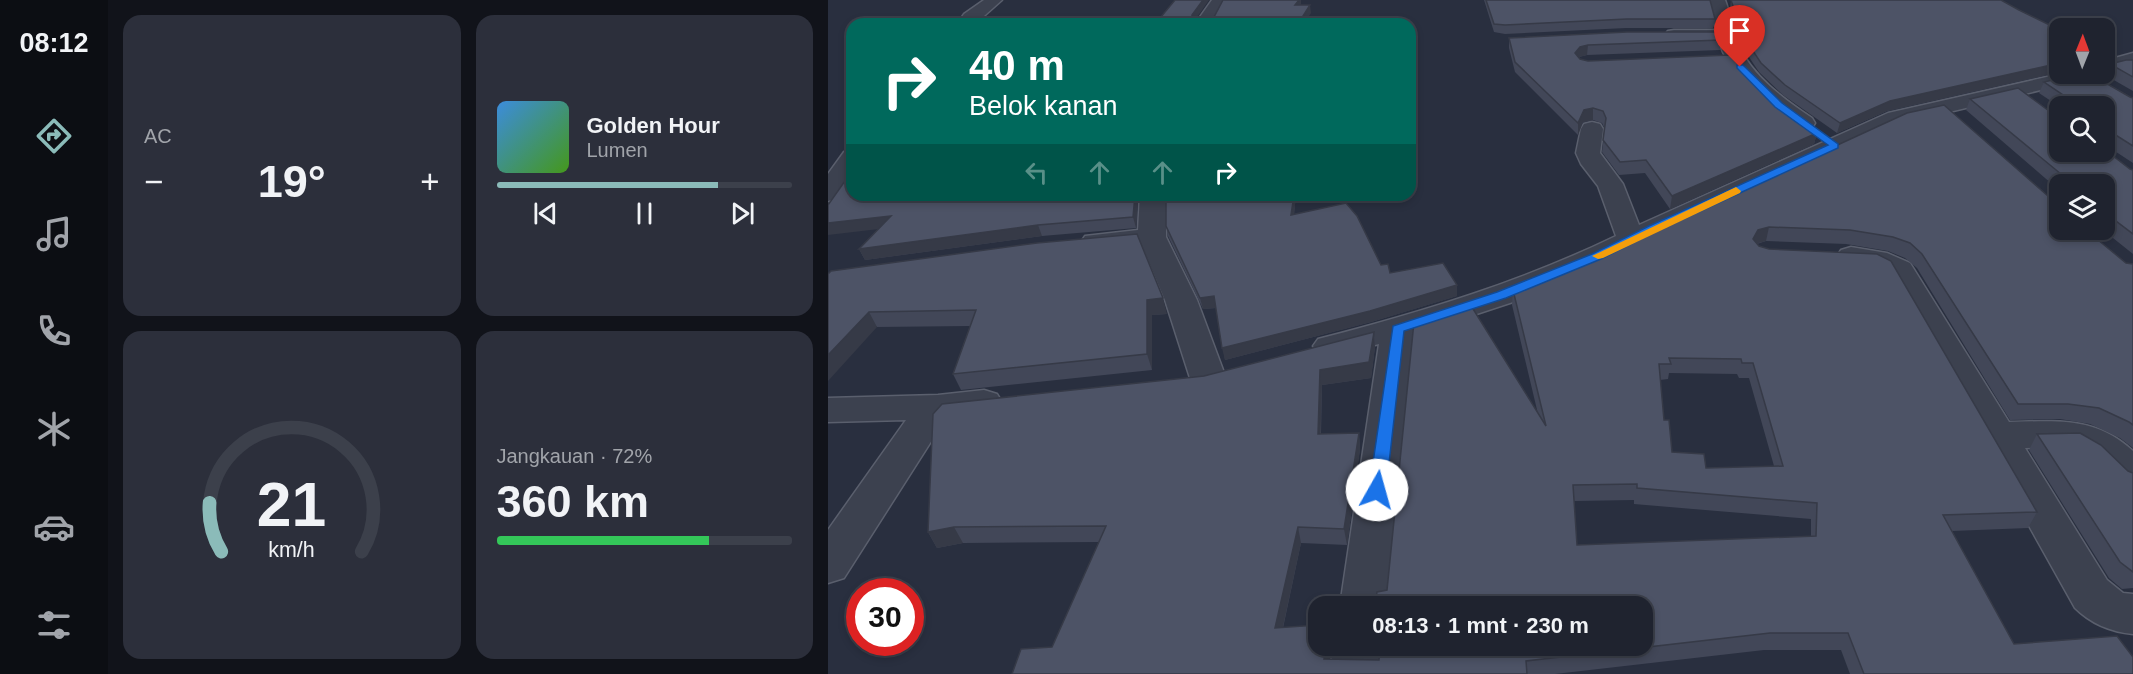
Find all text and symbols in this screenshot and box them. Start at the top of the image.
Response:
pin [1714,5,1765,67]
icon: arrive [1723,14,1756,47]
north arrow [2049,18,2115,84]
map controls [2049,18,2115,240]
text: 08:12 [19,28,89,58]
icon: right [870,42,948,120]
text: 40 m [969,42,1065,89]
text: Belok kanan [969,91,1118,121]
button: search [2049,96,2115,162]
text: Golden Hour [587,113,720,138]
icon: directions [33,115,75,157]
text: AC [144,125,172,147]
text: Lumen [587,139,648,161]
text: 19° [258,156,326,207]
icon: left [1020,156,1053,189]
icon: ahead [1083,156,1116,189]
icon: ahead [1146,156,1179,189]
icon: right [1209,156,1242,189]
text: − [144,163,163,200]
text: + [420,163,440,200]
button: layers [2049,174,2115,240]
icon: previous [529,197,562,230]
icon: pause [628,197,661,230]
icon: next [726,197,759,230]
icon: music [33,213,75,255]
icon: phone [33,310,75,352]
icon: climate [33,408,75,450]
text: Jangkauan · 72% [497,445,652,467]
position arrow [1345,458,1409,522]
text: 21 [257,470,326,539]
text: 360 km [497,476,649,527]
icon: car [33,506,75,548]
text: km/h [269,538,315,562]
speed limit sign: 30 [846,578,924,656]
icon: filters [33,604,75,646]
text: 08:13 · 1 mnt · 230 m [1372,613,1589,638]

